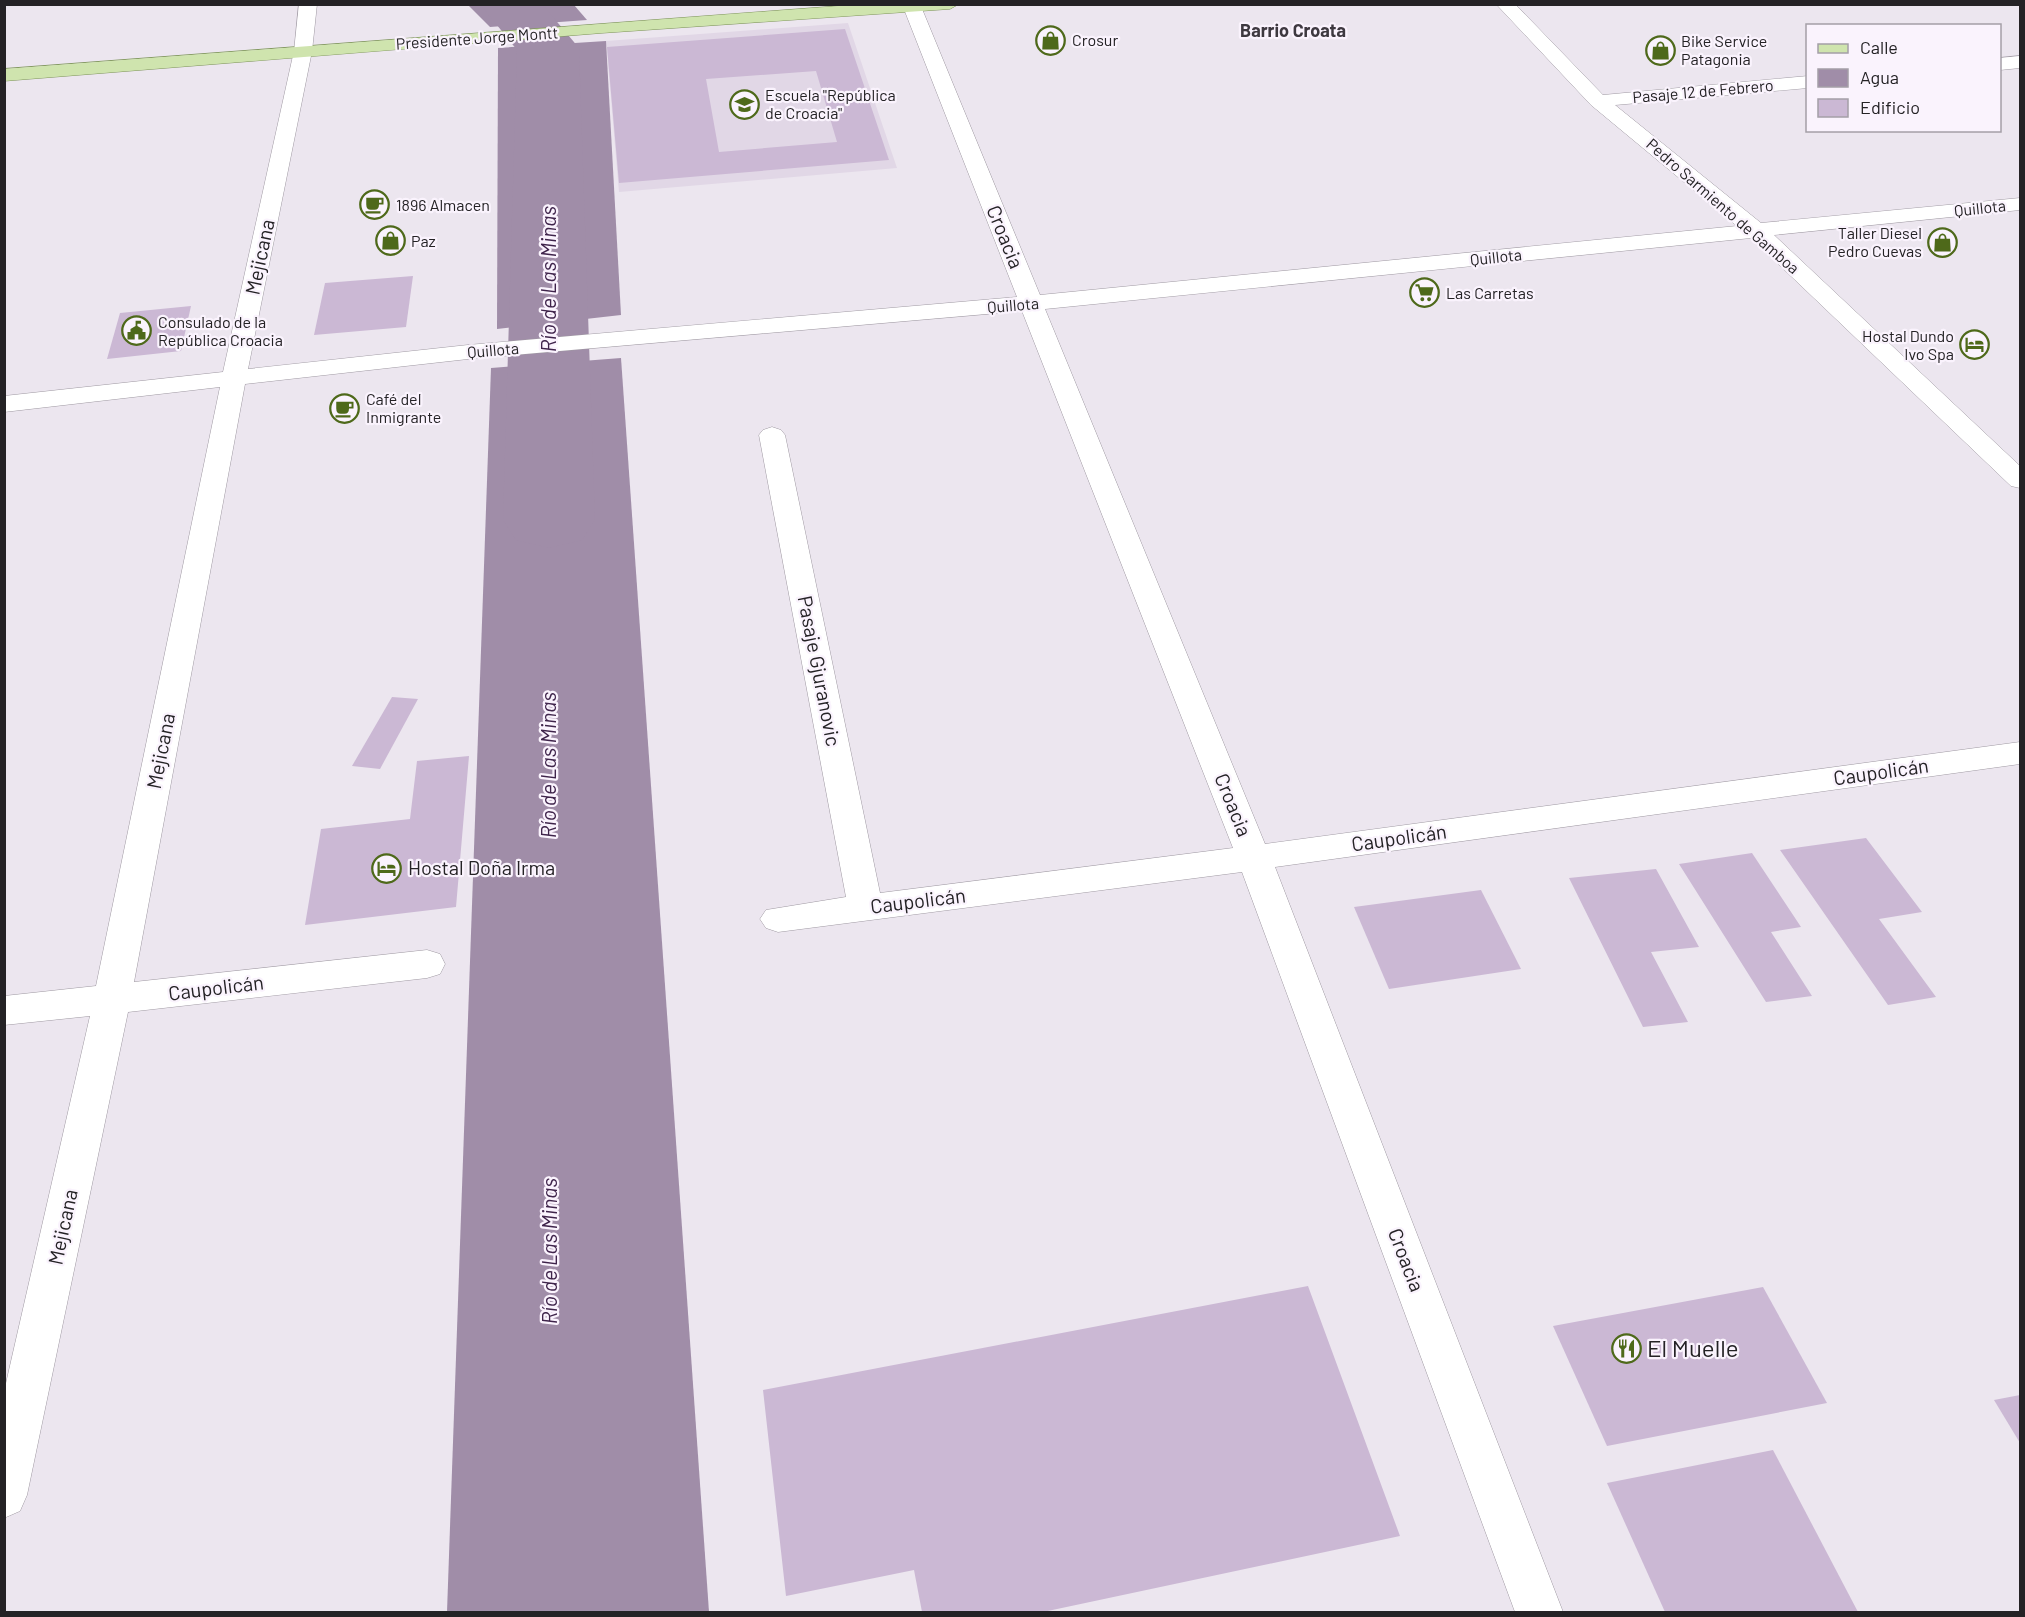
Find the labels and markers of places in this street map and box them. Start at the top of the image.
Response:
shop icon: Crosur [1035,24,1067,56]
place label: Crosur [1072,30,1118,49]
place label: Bike Service Patagonia [1681,31,1767,68]
shop icon: Bike Service Patagonia [1644,34,1676,66]
place label: Escuela "República de Croacia" [765,85,896,122]
school or university icon: Escuela "República de Croacia" [728,88,760,120]
cafe icon: 1896 Almacen [359,189,391,221]
place label: 1896 Almacen [396,195,490,214]
place label: Taller Diesel Pedro Cuevas [1828,223,1922,260]
shop icon: Paz [374,225,406,257]
shop icon: Taller Diesel Pedro Cuevas [1927,226,1959,258]
place label: Paz [411,231,436,250]
supermarket icon: Las Carretas [1409,277,1441,309]
place label: Las Carretas [1446,283,1534,302]
place label: Consulado de la República Croacia [158,312,283,349]
public building icon: Consulado de la República Croacia [121,315,153,347]
place label: Hostal Dundo Ivo Spa [1862,326,1954,363]
hotel icon: Hostal Dundo Ivo Spa [1959,329,1991,361]
place label: Café del Inmigrante [366,389,441,426]
cafe icon: Café del Inmigrante [329,392,361,424]
hotel icon: Hostal Doña Irma [371,852,403,884]
place label: Hostal Doña Irma [408,855,555,879]
restaurant icon: El Muelle [1610,1333,1642,1365]
place label: El Muelle [1647,1333,1739,1362]

